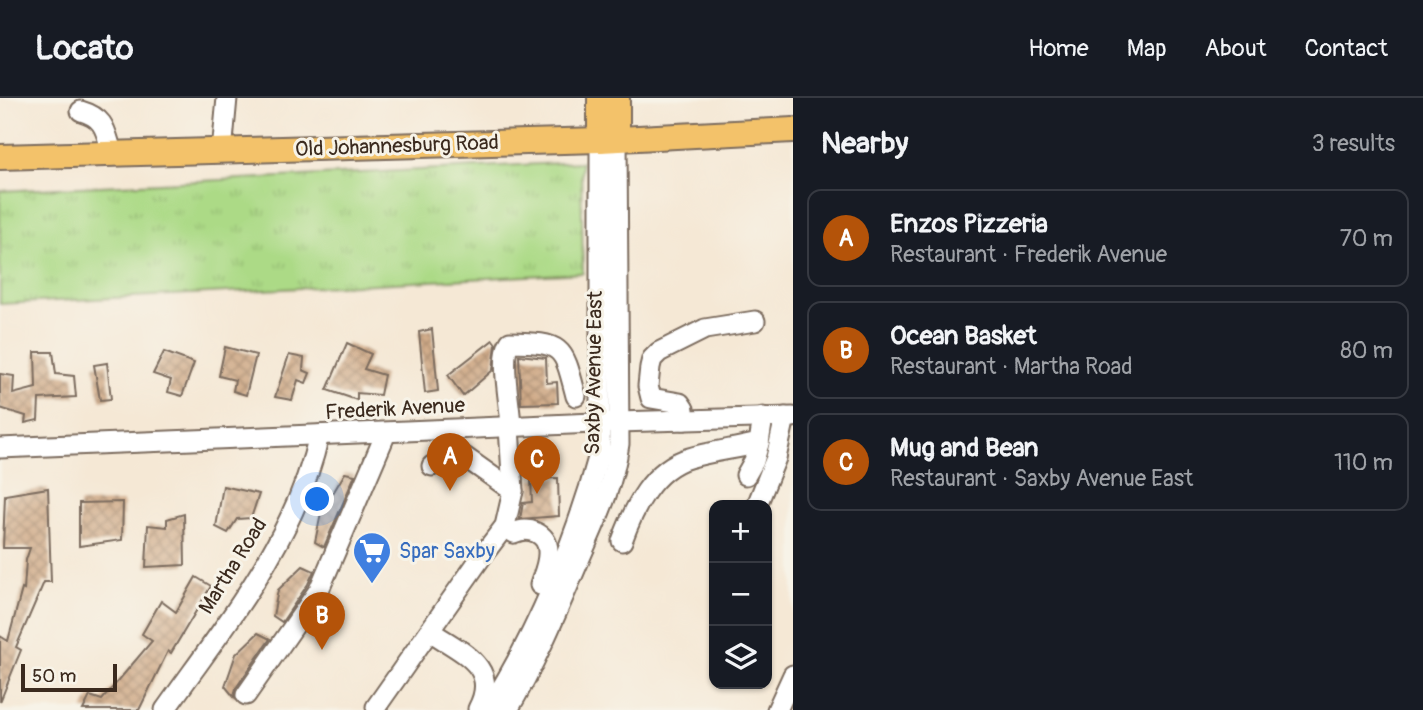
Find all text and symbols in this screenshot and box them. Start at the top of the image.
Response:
text: Locato [35,28,133,69]
text: Home [1028,34,1089,63]
text: Map [1127,34,1167,63]
text: About [1205,34,1267,63]
text: Contact [1305,34,1388,63]
text: Nearby [821,125,908,162]
street label: Old Johannesburg Road [295,129,499,163]
text: 3 results [1312,129,1395,158]
text: Enzos Pizzeria [890,208,1048,240]
text: A [839,224,853,253]
text: 70 m [1340,224,1393,253]
text: Restaurant · Frederik Avenue [890,240,1167,269]
street label: Saxby Avenue East [579,290,609,455]
text: Ocean Basket [890,320,1037,352]
text: B [839,336,853,365]
text: 80 m [1340,336,1393,365]
text: Restaurant · Martha Road [890,352,1133,381]
street label: Frederik Avenue [324,392,466,426]
text: Mug and Bean [890,432,1039,464]
pin: A [427,433,473,491]
pin: C [514,436,560,494]
text: C [839,448,853,477]
text: 110 m [1334,448,1393,477]
text: Restaurant · Saxby Avenue East [890,464,1193,493]
your location [300,482,334,516]
map controls [709,500,772,689]
button: + [709,500,772,563]
street label: Martha Road [193,513,273,619]
supermarket icon: Spar Saxby [351,530,393,585]
place label: Spar Saxby [399,538,495,565]
button: − [709,563,772,626]
pin: B [299,592,345,650]
button: layers [709,626,772,689]
scale bar [21,661,117,693]
text: 50 m [32,664,76,688]

